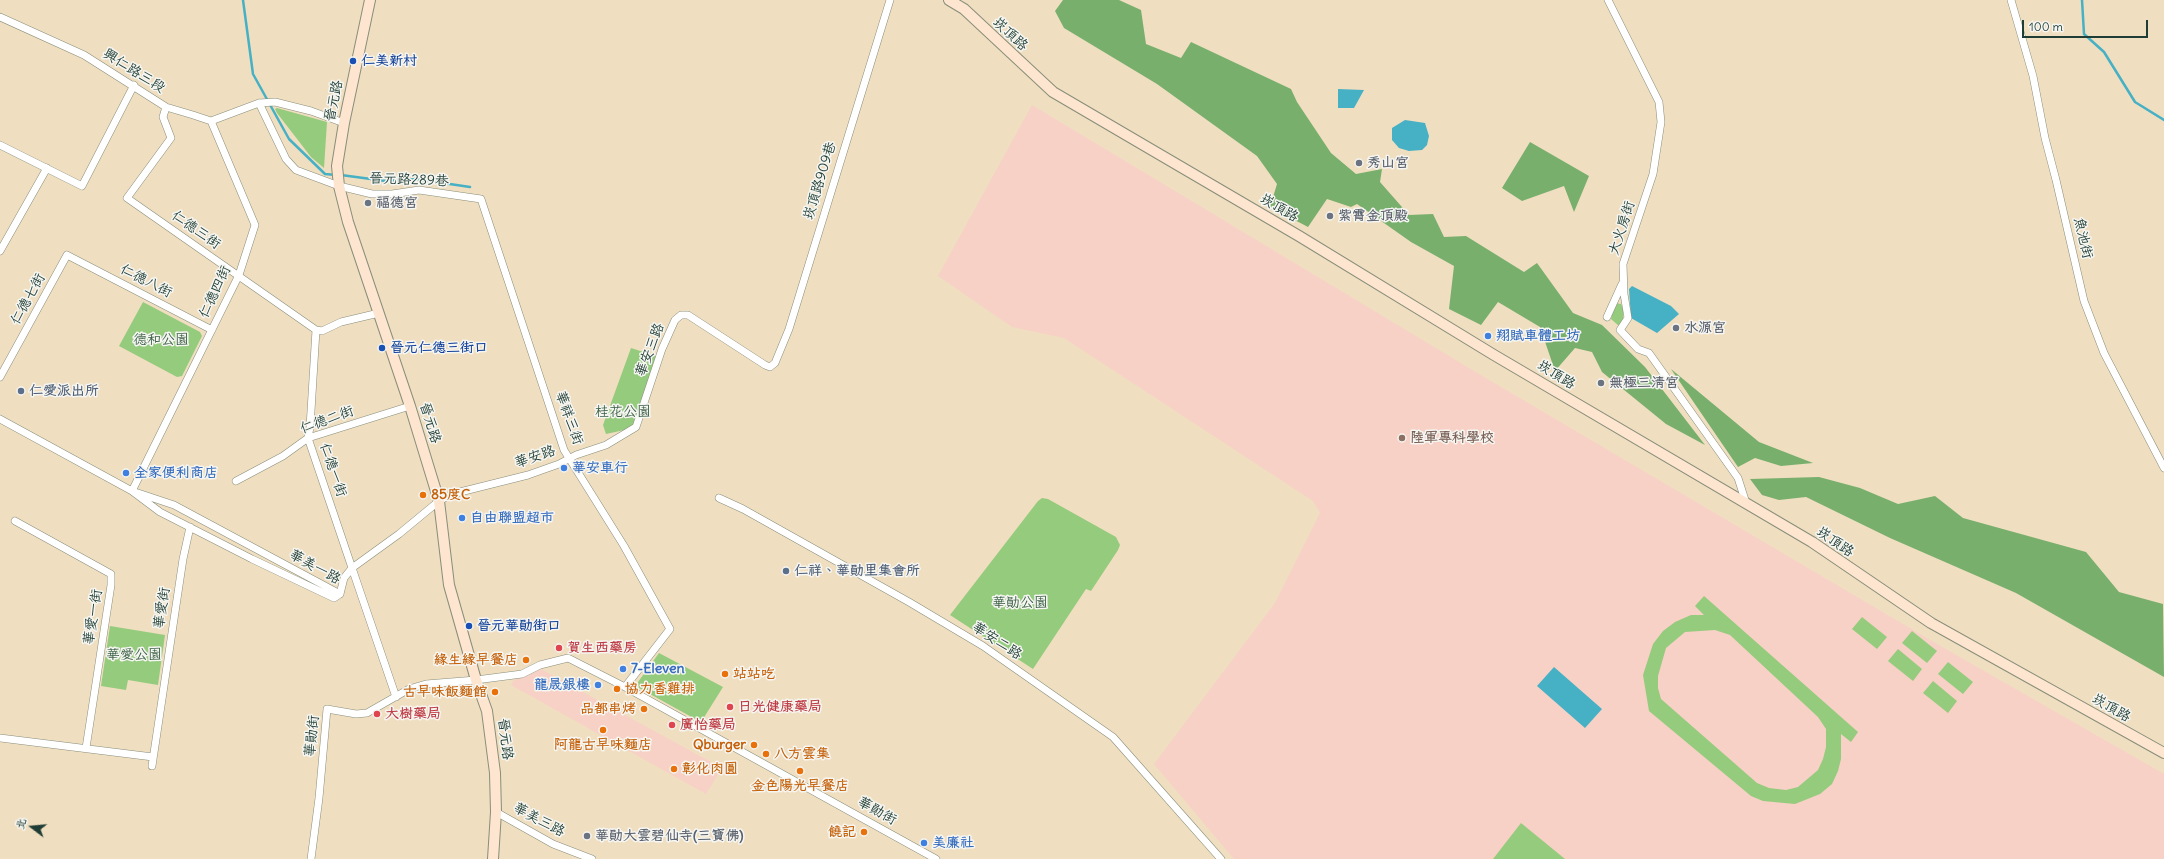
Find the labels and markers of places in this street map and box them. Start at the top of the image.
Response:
place label: 仁美新村 [361,53,417,69]
marker: 仁美新村 [348,56,358,66]
place label: 秀山宮 [1367,155,1409,171]
marker: 秀山宮 [1354,158,1364,168]
place label: 福德宮 [376,195,418,211]
marker: 福德宮 [363,198,373,208]
place label: 紫霄金頂殿 [1338,208,1408,224]
marker: 紫霄金頂殿 [1325,211,1335,221]
place label: 水源宮 [1684,320,1726,336]
marker: 水源宮 [1671,323,1681,333]
place label: 翔賦車體工坊 [1496,328,1580,344]
marker: 翔賦車體工坊 [1483,331,1493,341]
place label: 晉元仁德三街口 [390,340,488,356]
marker: 晉元仁德三街口 [377,343,387,353]
place label: 無極三清宮 [1609,375,1679,391]
marker: 無極三清宮 [1596,378,1606,388]
place label: 仁愛派出所 [29,383,99,399]
marker: 仁愛派出所 [16,386,26,396]
place label: 陸軍專科學校 [1410,430,1494,446]
marker: 陸軍專科學校 [1397,433,1407,443]
place label: 華安車行 [572,460,628,476]
marker: 華安車行 [559,463,569,473]
place label: 全家便利商店 [134,465,218,481]
marker: 全家便利商店 [121,468,131,478]
place label: 85度C [431,487,470,503]
marker: 85度C [418,490,428,500]
place label: 自由聯盟超市 [470,510,554,526]
marker: 自由聯盟超市 [457,513,467,523]
place label: 仁祥、華勛里集會所 [794,563,920,579]
marker: 仁祥、華勛里集會所 [781,566,791,576]
place label: 晉元華勛街口 [477,618,561,634]
marker: 晉元華勛街口 [464,621,474,631]
place label: 賀生西藥房 [567,640,637,656]
marker: 賀生西藥房 [554,643,564,653]
place label: 緣生緣早餐店 [434,652,518,668]
marker: 緣生緣早餐店 [521,655,531,665]
place label: 7-Eleven [631,661,685,677]
marker: 7-Eleven [618,664,628,674]
place label: 站站吃 [733,666,775,682]
marker: 站站吃 [720,669,730,679]
place label: 龍晟銀樓 [534,677,590,693]
marker: 龍晟銀樓 [593,680,603,690]
place label: 協力香雞排 [625,681,695,697]
place label: 古早味飯麵館 [403,684,487,700]
marker: 協力香雞排 [612,684,622,694]
marker: 古早味飯麵館 [490,687,500,697]
place label: 日光健康藥局 [738,699,822,715]
place label: 品都串烤 [580,701,636,717]
marker: 日光健康藥局 [725,702,735,712]
marker: 品都串烤 [639,704,649,714]
place label: 大樹藥局 [385,706,441,722]
marker: 大樹藥局 [372,709,382,719]
place label: 廣怡藥局 [680,717,736,733]
marker: 廣怡藥局 [667,720,677,730]
marker: 阿龍古早味麵店 [598,725,608,735]
place label: 阿龍古早味麵店 [554,737,652,753]
place label: Qburger [693,737,746,753]
marker: Qburger [749,740,759,750]
place label: 八方雲集 [774,746,830,762]
marker: 八方雲集 [761,749,771,759]
place label: 彰化肉圓 [682,761,738,777]
marker: 彰化肉圓 [669,764,679,774]
marker: 金色陽光早餐店 [795,766,805,776]
place label: 金色陽光早餐店 [751,778,849,794]
place label: 饒記 [828,824,856,840]
marker: 饒記 [859,827,869,837]
place label: 華勛大雲碧仙寺(三寶佛) [595,828,743,844]
marker: 華勛大雲碧仙寺(三寶佛) [582,831,592,841]
place label: 美廉社 [932,835,974,851]
marker: 美廉社 [919,838,929,848]

